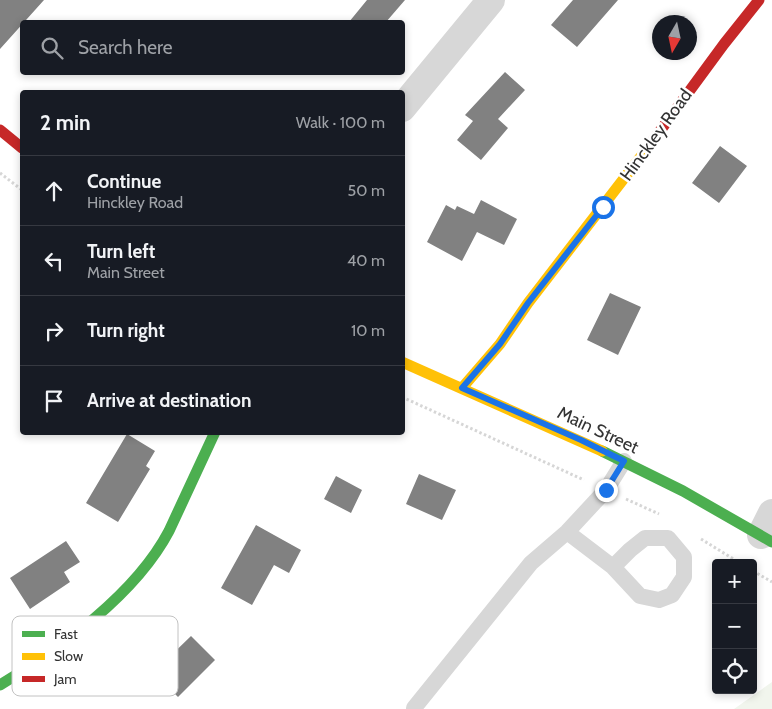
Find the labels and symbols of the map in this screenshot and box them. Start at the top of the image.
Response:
north arrow [652,15,697,60]
street label: Hinckley Road [615,85,697,185]
route start [592,196,615,219]
street label: Main Street [554,402,642,458]
route end [595,479,618,502]
legend [12,616,178,696]
text: Fast [54,625,78,643]
text: Slow [54,647,83,665]
text: Jam [53,670,76,688]

